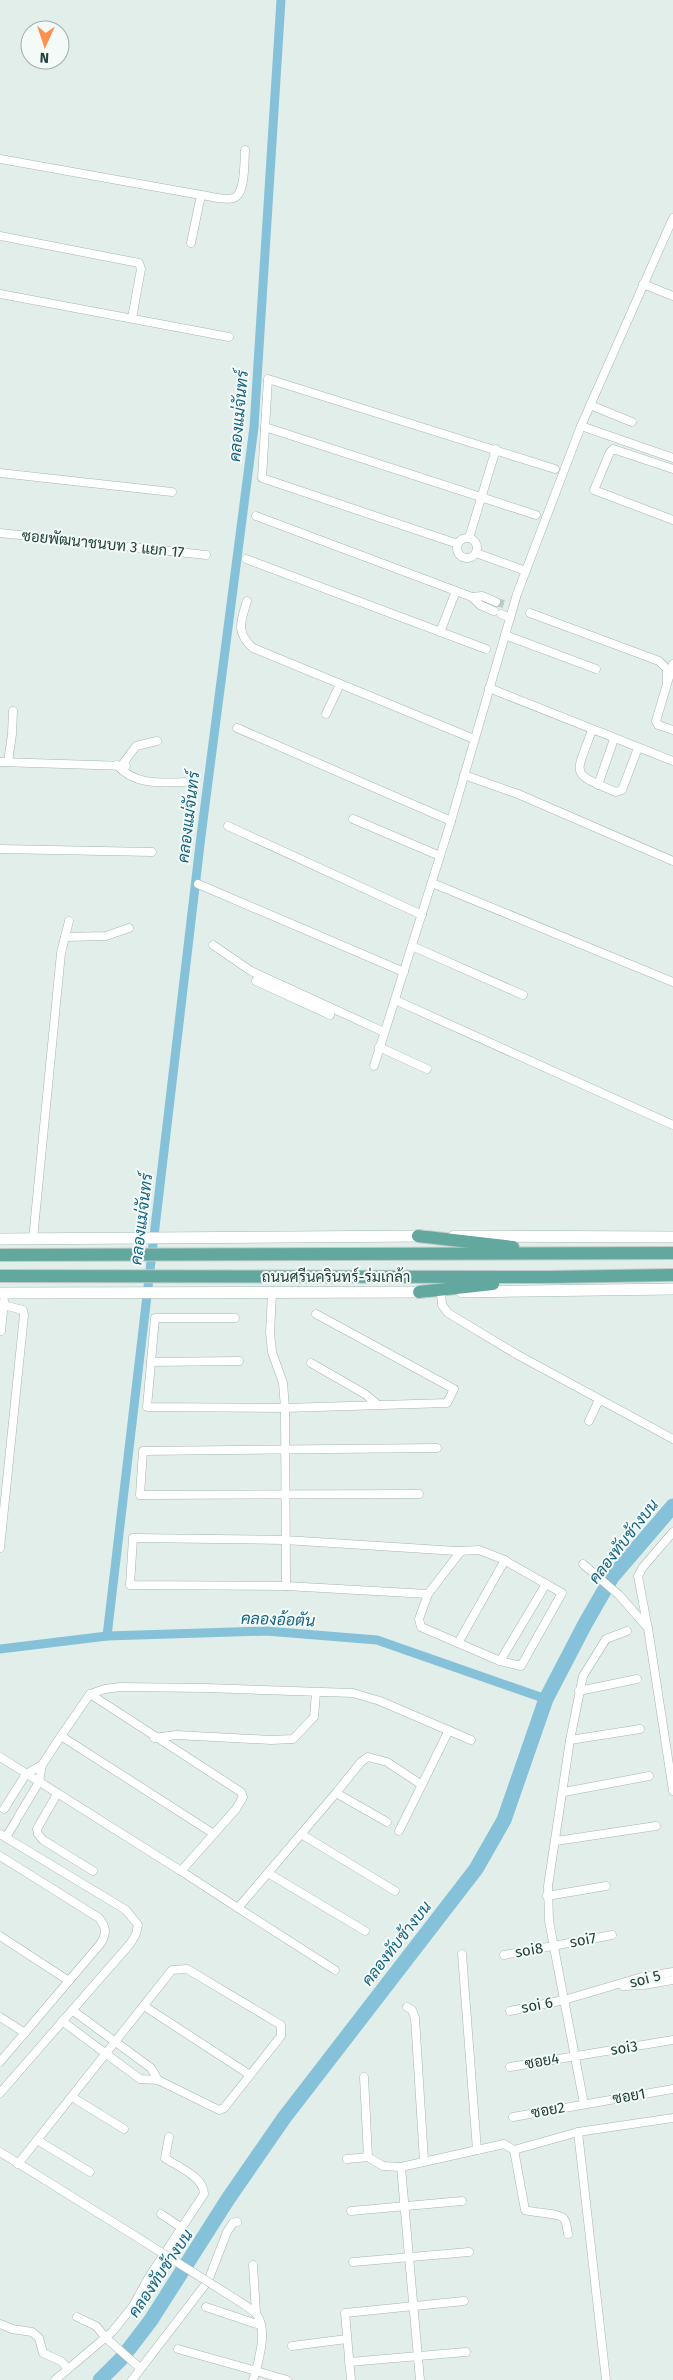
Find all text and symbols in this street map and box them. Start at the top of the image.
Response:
north arrow [20,20,70,70]
text: N [39,49,49,66]
water label: คลองแม่จันทร์ [222,367,252,463]
street label: ซอยพัฒนาชนบท 3 แยก 17 [21,527,186,562]
water label: คลองแม่จันทร์ [170,768,204,864]
water label: คลองแม่จันทร์ [123,1170,157,1266]
street label: ถนนศรีนครินทร์-ร่มเกล้า [262,1267,410,1286]
water label: คลองทับช้างบน [583,1494,662,1587]
water label: คลองอ้อตัน [241,1607,316,1630]
water label: คลองทับช้างบน [356,1896,435,1989]
street label: soi7 [568,1929,598,1951]
street label: soi8 [514,1939,544,1961]
street label: soi 5 [628,1966,662,1992]
street label: soi 6 [520,1993,554,2017]
street label: soi3 [609,2037,639,2059]
street label: ซอย4 [523,2049,561,2073]
street label: ซอย1 [611,2084,647,2108]
street label: ซอย2 [530,2098,566,2122]
water label: คลองทับช้างบน [122,2225,197,2321]

